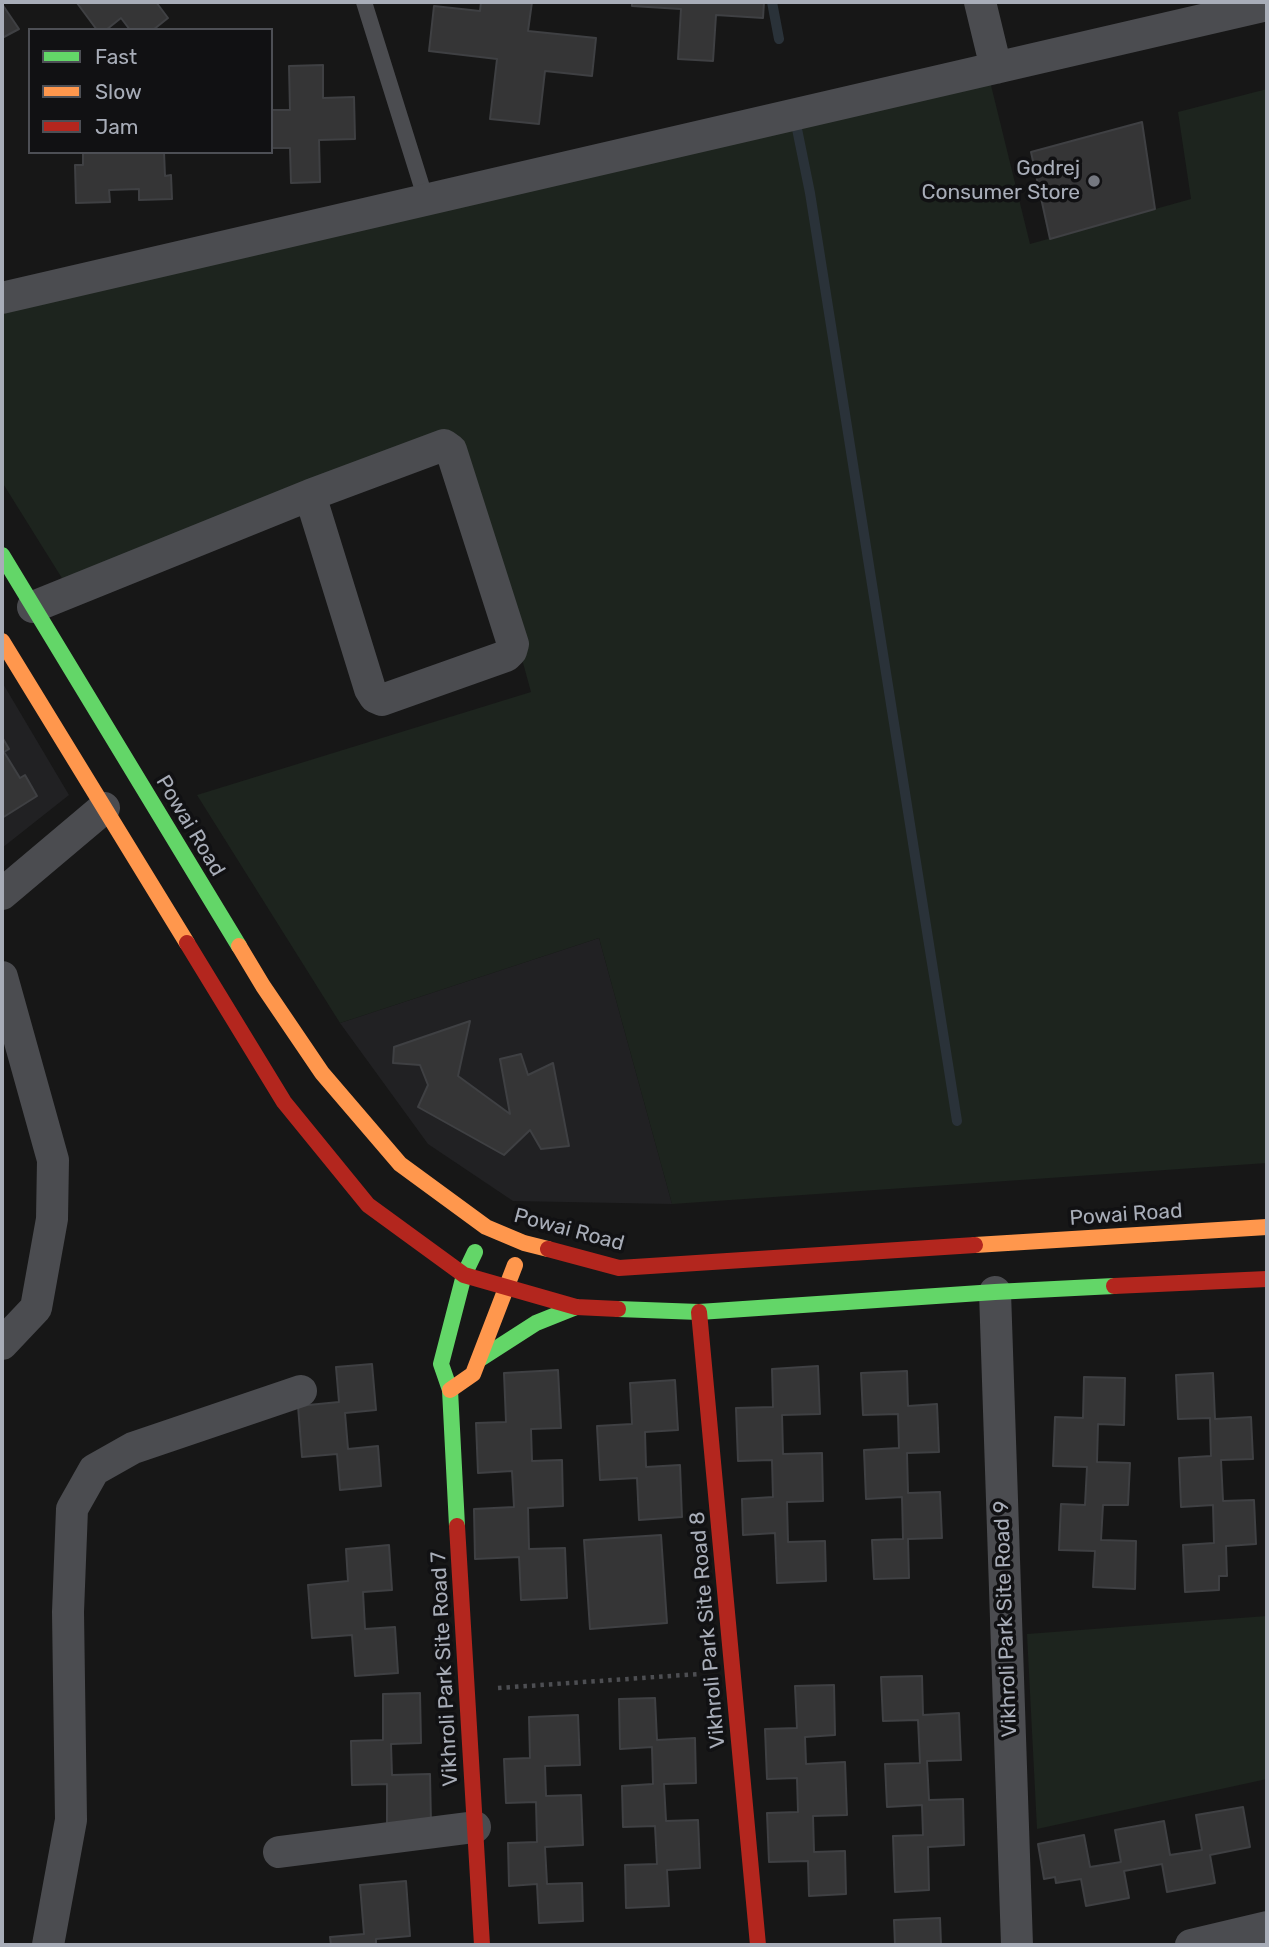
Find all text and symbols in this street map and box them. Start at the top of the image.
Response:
legend [28,28,273,154]
text: Fast [95,44,137,69]
text: Slow [95,79,142,104]
text: Jam [95,114,139,139]
place label: Godrej Consumer Store [921,156,1080,206]
marker: Godrej Consumer Store [1086,173,1102,189]
street label: Powai Road [150,771,230,881]
street label: Powai Road [1069,1198,1183,1232]
street label: Powai Road [511,1203,627,1257]
street label: Vikhroli Park Site Road 9 [989,1500,1023,1738]
street label: Vikhroli Park Site Road 8 [685,1510,731,1750]
street label: Vikhroli Park Site Road 7 [426,1551,464,1787]

